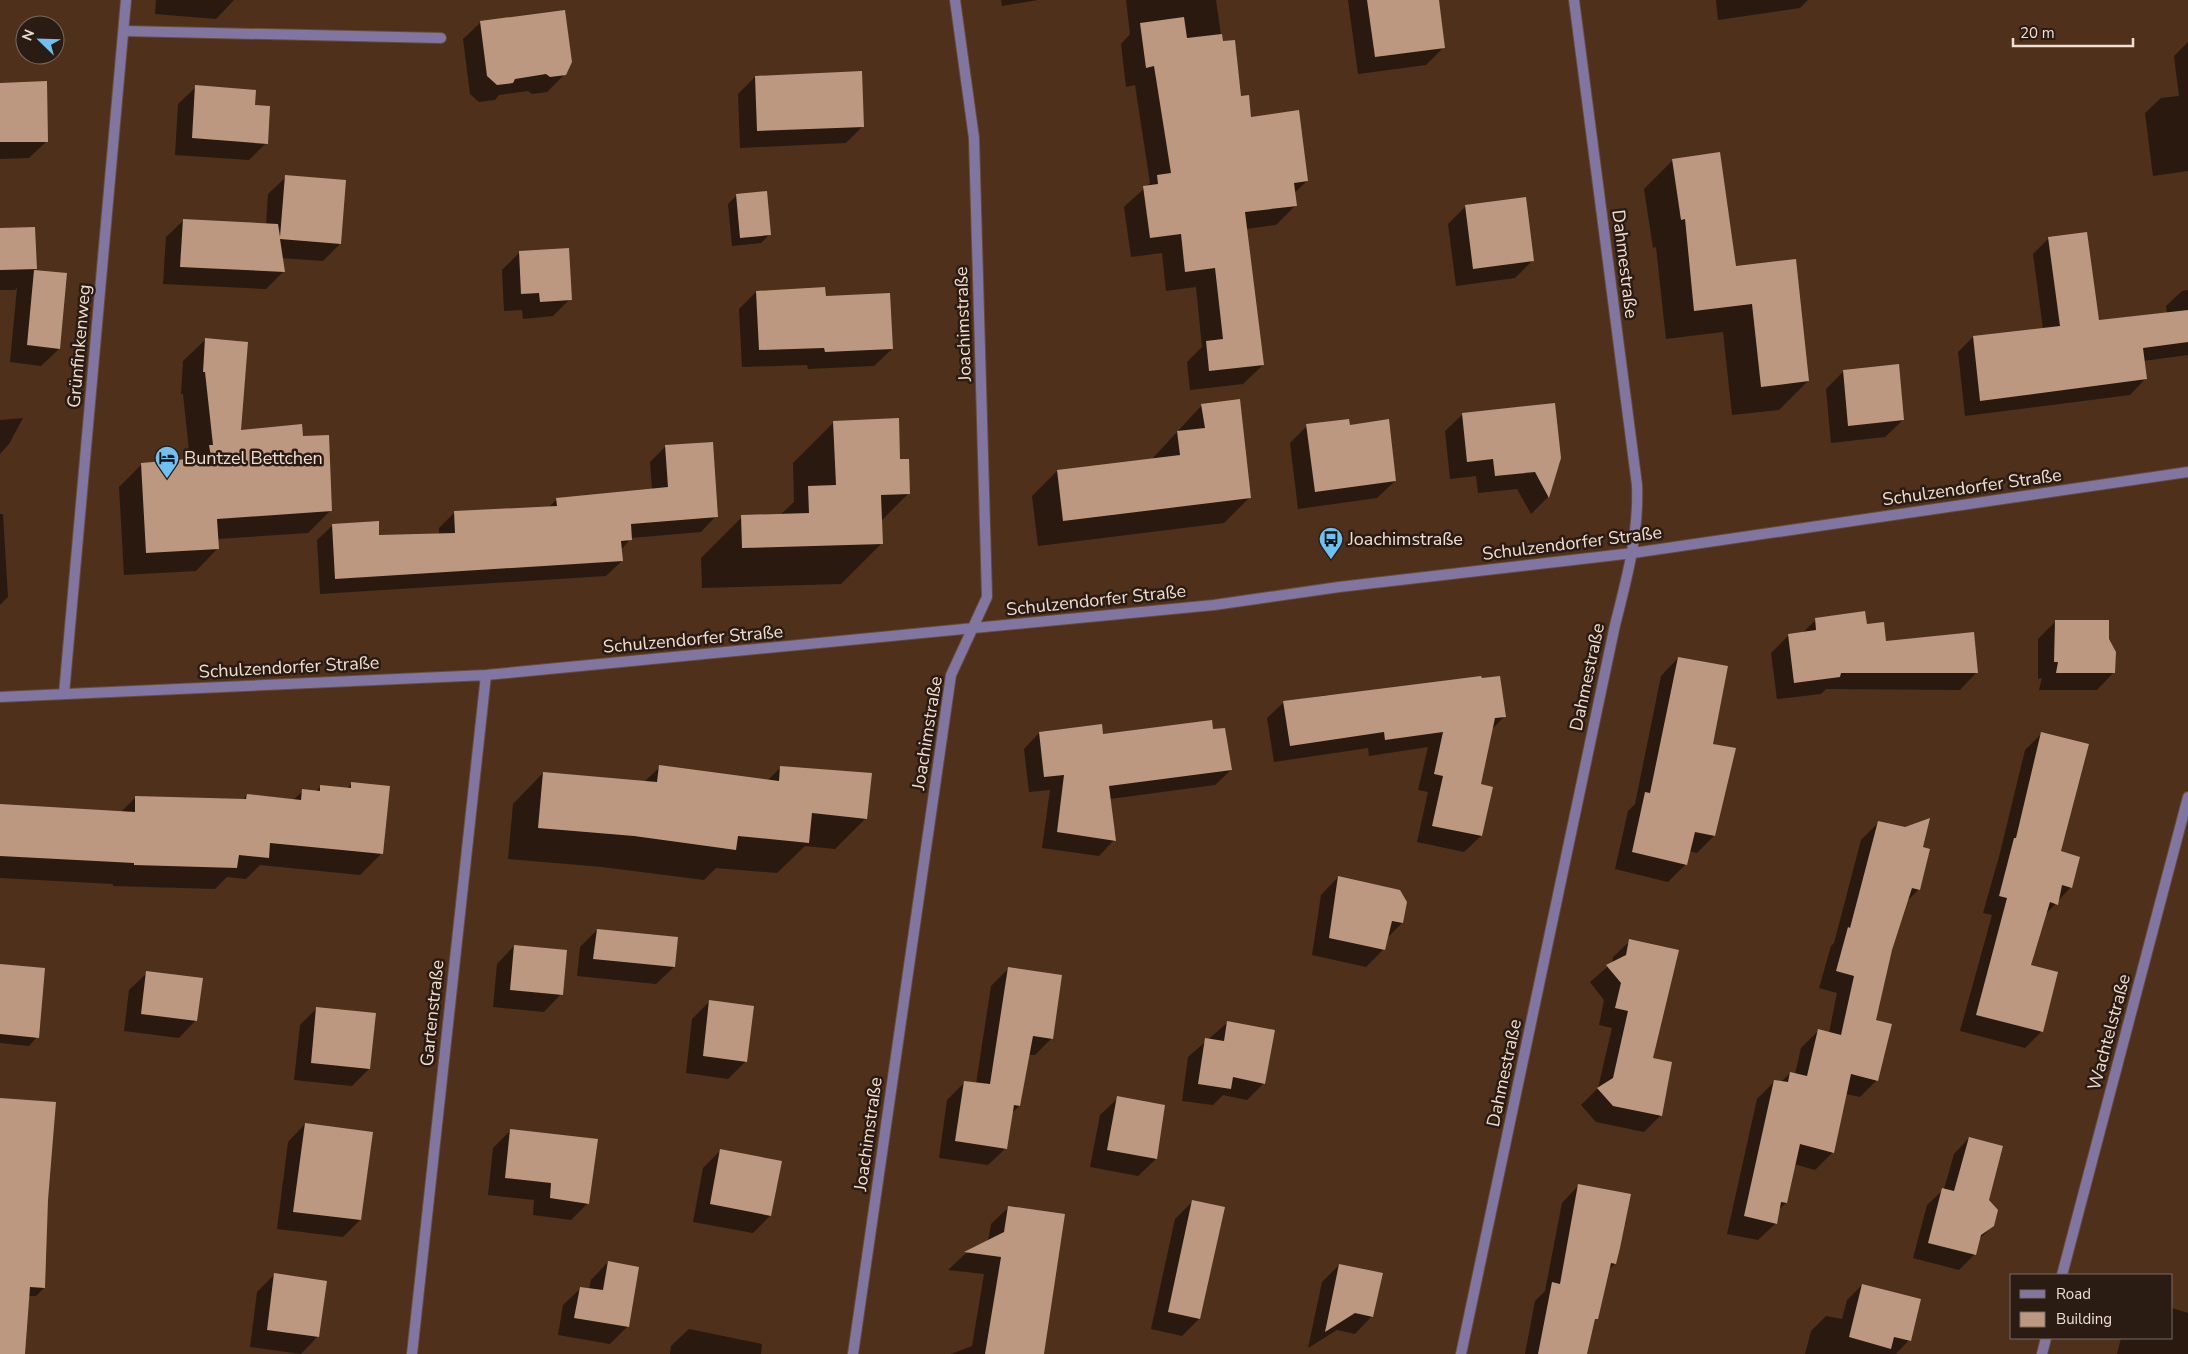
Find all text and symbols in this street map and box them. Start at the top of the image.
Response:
north arrow [15,15,65,65]
scale bar [2013,15,2133,47]
text: 20 m [2020,23,2055,43]
text: N [18,27,39,44]
street label: Dahmestraße [1606,208,1644,320]
street label: Joachimstraße [949,266,977,383]
street label: Grünfinkenweg [62,283,96,409]
hotel icon: Buntzel Bettchen [154,445,180,479]
place label: Buntzel Bettchen [184,446,323,470]
street label: Schulzendorfer Straße [1881,463,2063,511]
street label: Schulzendorfer Straße [1481,520,1663,566]
bus stop icon: Joachimstraße [1318,526,1344,560]
place label: Joachimstraße [1347,527,1463,551]
street label: Schulzendorfer Straße [1005,579,1187,621]
street label: Schulzendorfer Straße [602,619,784,659]
street label: Dahmestraße [1564,621,1610,733]
street label: Schulzendorfer Straße [198,650,380,684]
street label: Joachimstraße [906,674,948,793]
street label: Gartenstraße [414,959,450,1067]
street label: Wachtelstraße [2082,971,2136,1093]
street label: Dahmestraße [1481,1017,1527,1129]
street label: Joachimstraße [848,1075,888,1194]
legend [2010,1274,2173,1339]
text: Road [2056,1284,2091,1304]
text: Building [2056,1309,2112,1329]

